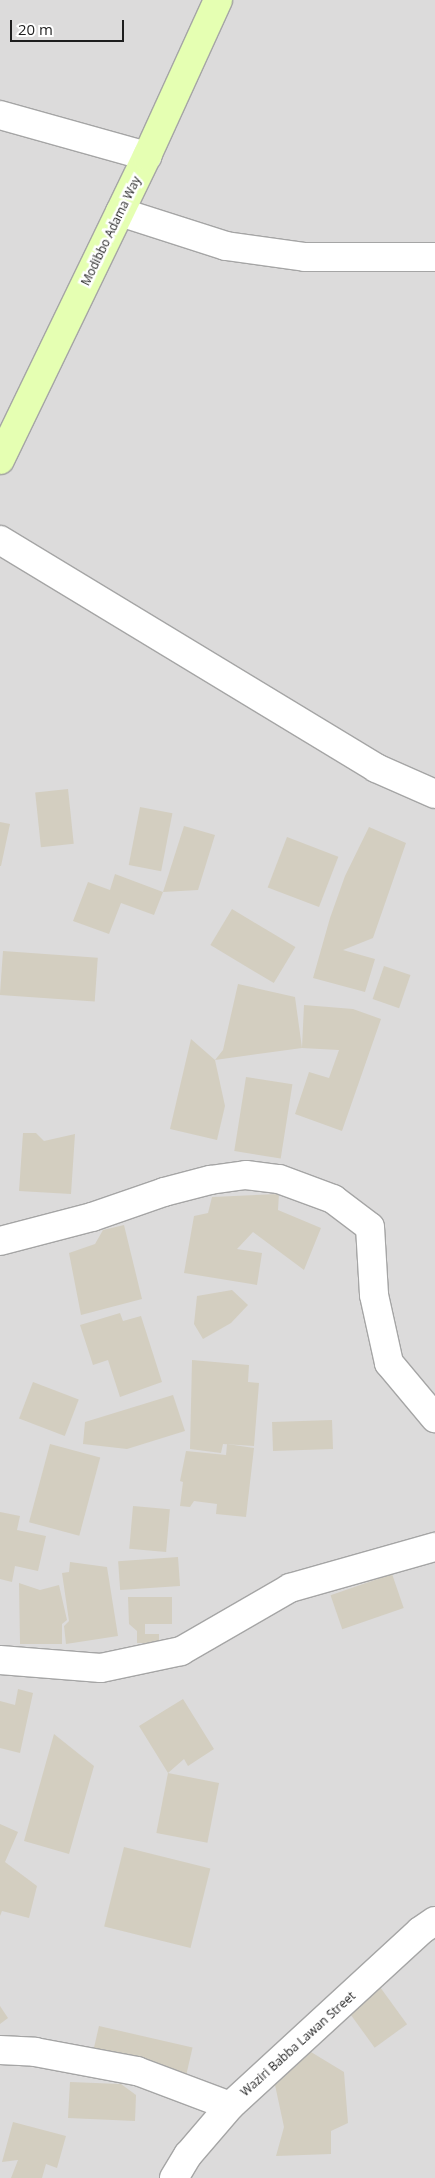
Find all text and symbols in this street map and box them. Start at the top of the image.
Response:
scale bar [12,10,126,42]
text: 20 m [18,19,53,39]
street label: Modibbo Adama Way [78,174,144,288]
street label: Waziri Babba Lawan Street [238,1989,358,2099]

